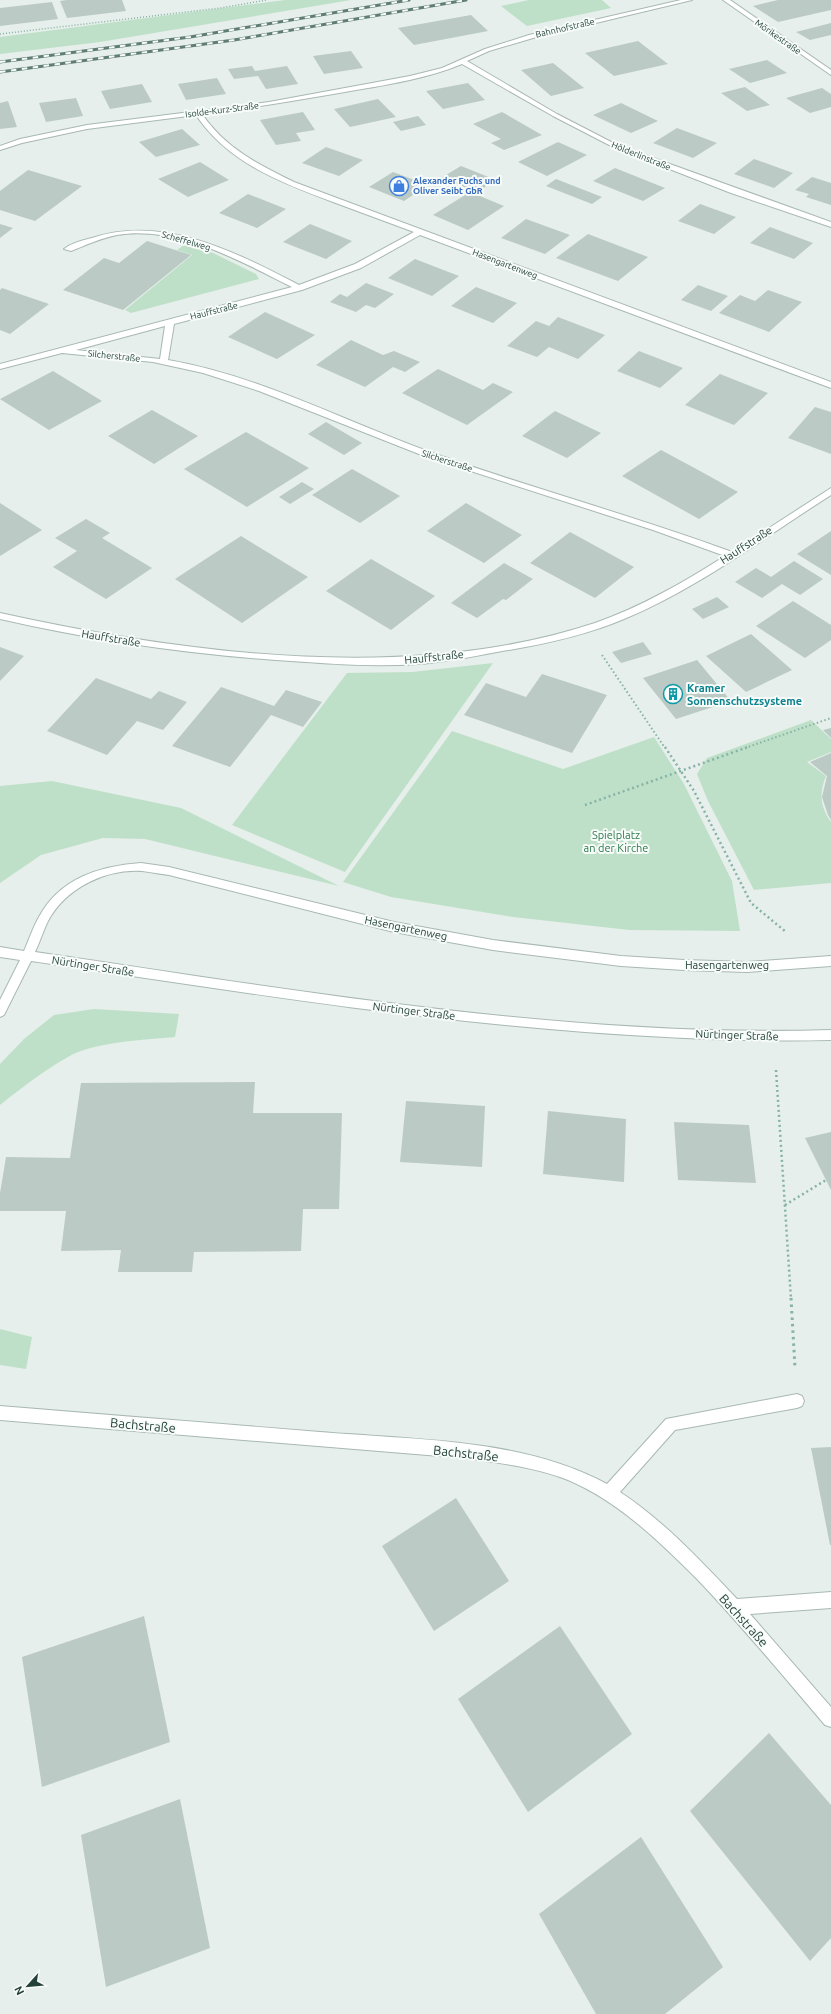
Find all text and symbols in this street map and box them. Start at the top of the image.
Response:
street label: Bahnhofstraße [534,16,596,40]
street label: Mörikestraße [753,17,803,57]
street label: Isolde-Kurz-Straße [185,101,259,119]
street label: Hölderlinstraße [610,140,672,172]
shop icon: Alexander Fuchs und Oliver Seibt GbR [388,175,410,197]
place label: Alexander Fuchs und Oliver Seibt GbR [413,176,501,196]
street label: Scheffelweg [160,229,212,253]
street label: Hasengartenweg [471,247,539,281]
street label: Hauffstraße [189,300,239,322]
street label: Silcherstraße [87,348,141,364]
street label: Silcherstraße [420,448,474,474]
street label: Hauffstraße [718,524,774,566]
street label: Hauffstraße [81,627,141,649]
street label: Hauffstraße [404,648,464,666]
place label: Kramer Sonnenschutzsysteme [687,682,802,707]
building icon: Kramer Sonnenschutzsysteme [662,683,684,705]
park label: Spielplatz an der Kirche [584,829,648,854]
street label: Hasengartenweg [364,913,448,943]
street label: Nürtinger Straße [51,954,135,978]
street label: Hasengartenweg [685,959,769,971]
street label: Nürtinger Straße [372,1000,456,1022]
street label: Nürtinger Straße [695,1028,779,1042]
street label: Bachstraße [110,1415,176,1435]
street label: Bachstraße [433,1443,499,1463]
street label: Bachstraße [717,1591,771,1649]
north arrow [8,1966,48,2006]
text: N [12,1984,26,1997]

